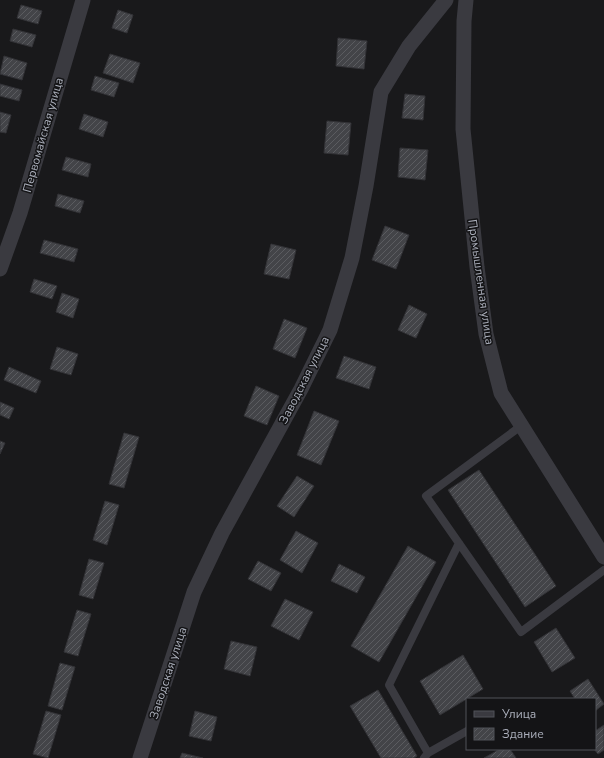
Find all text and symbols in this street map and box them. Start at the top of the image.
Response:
street label: Первомайская улица [19,76,67,194]
street label: Промышленная улица [464,218,498,346]
street label: Заводская улица [275,334,333,426]
street label: Заводская улица [146,625,190,721]
legend [466,698,596,750]
text: Улица [501,706,536,722]
text: Здание [502,726,544,742]

